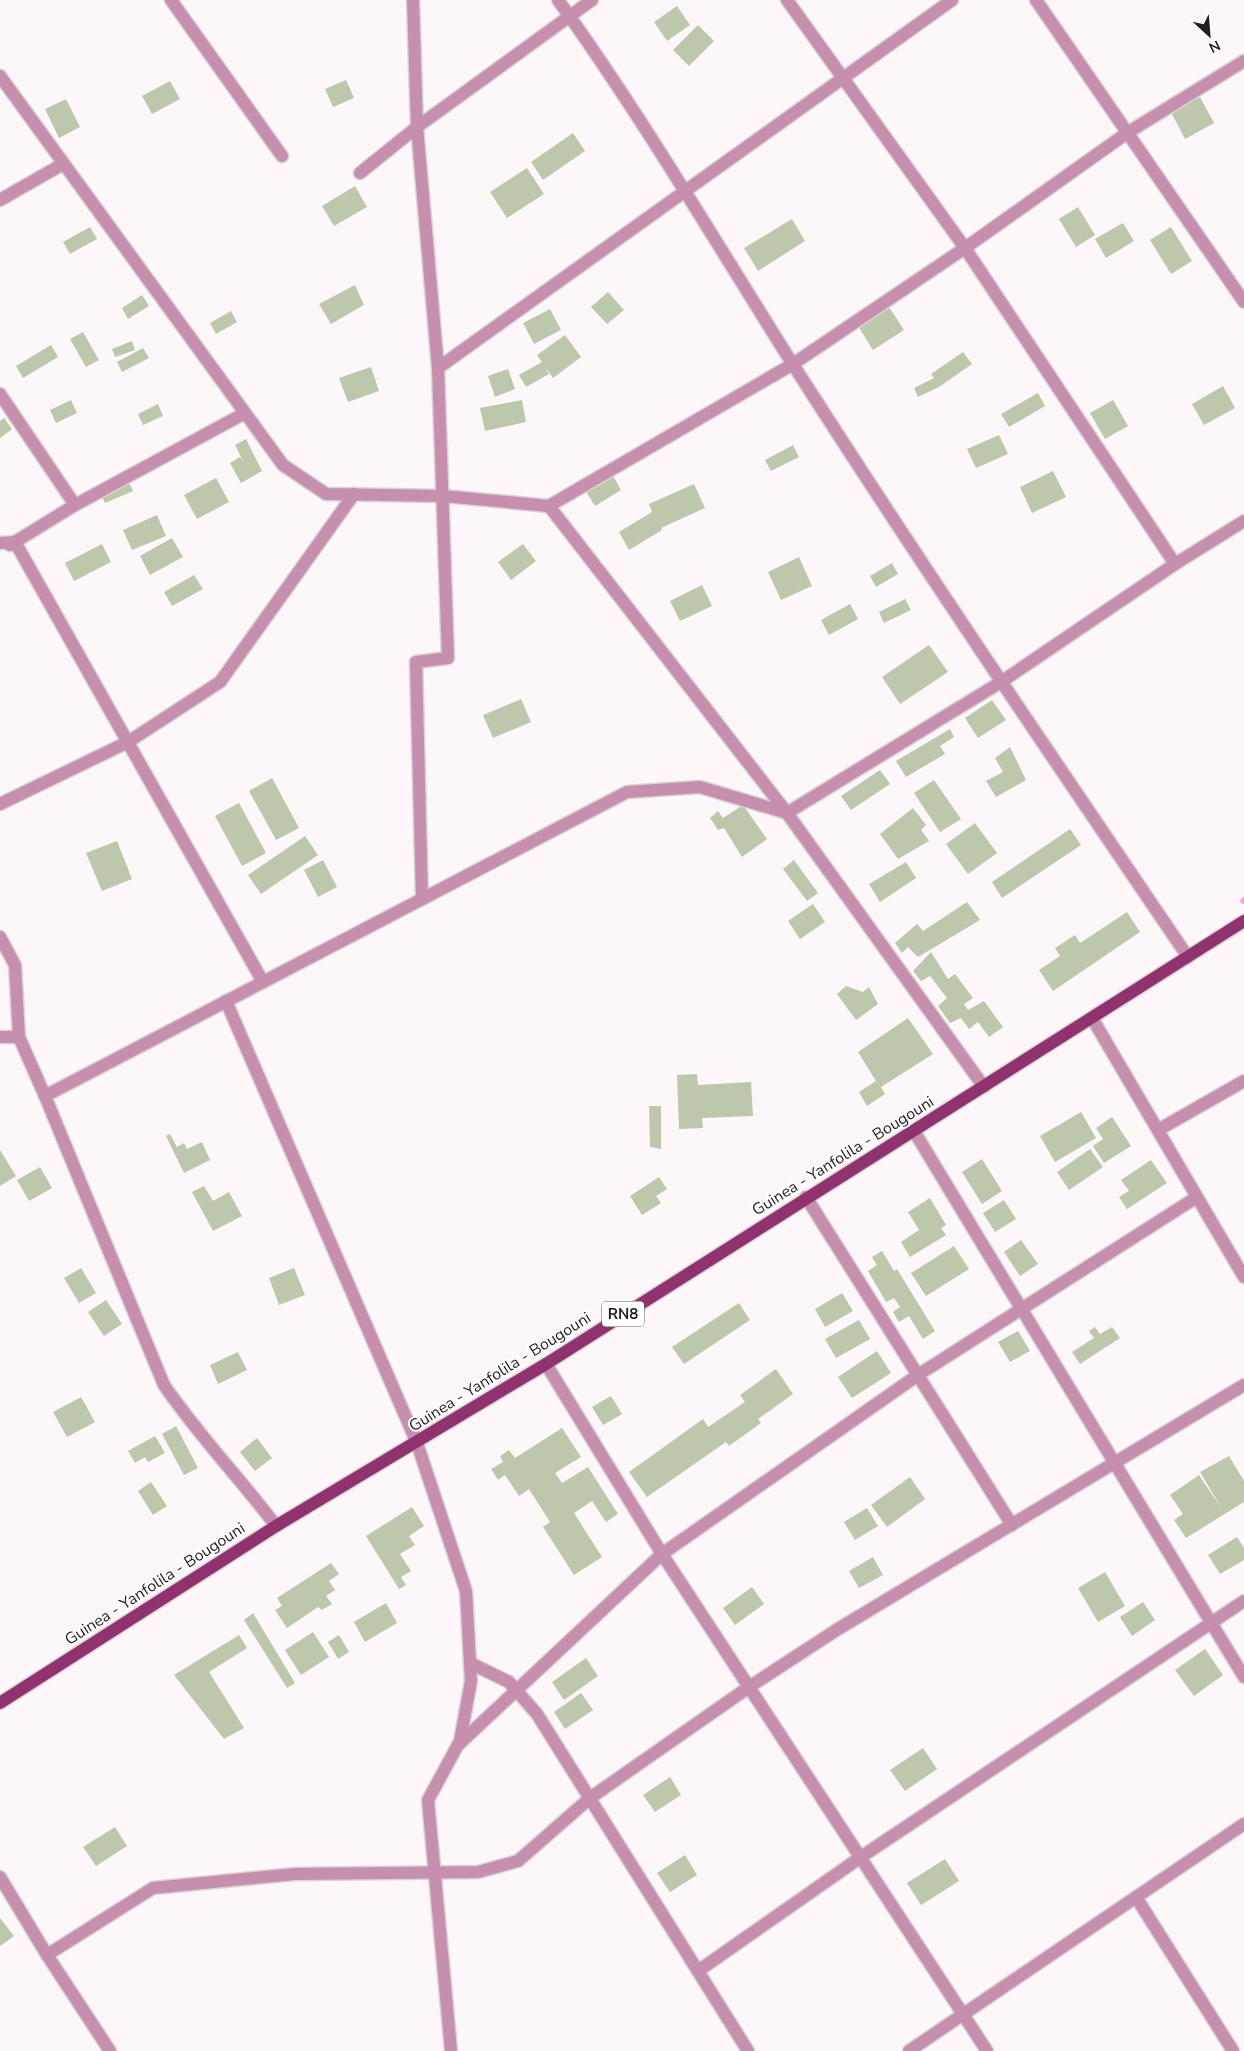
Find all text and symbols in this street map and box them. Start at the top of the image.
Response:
north arrow [1184,10,1234,60]
text: N [1206,35,1223,57]
street label: Guinea - Yanfolila - Bougouni [748,1091,938,1221]
road number: RN8 [602,1302,644,1326]
street label: Guinea - Yanfolila - Bougouni [405,1307,595,1437]
street label: Guinea - Yanfolila - Bougouni [61,1517,249,1651]

